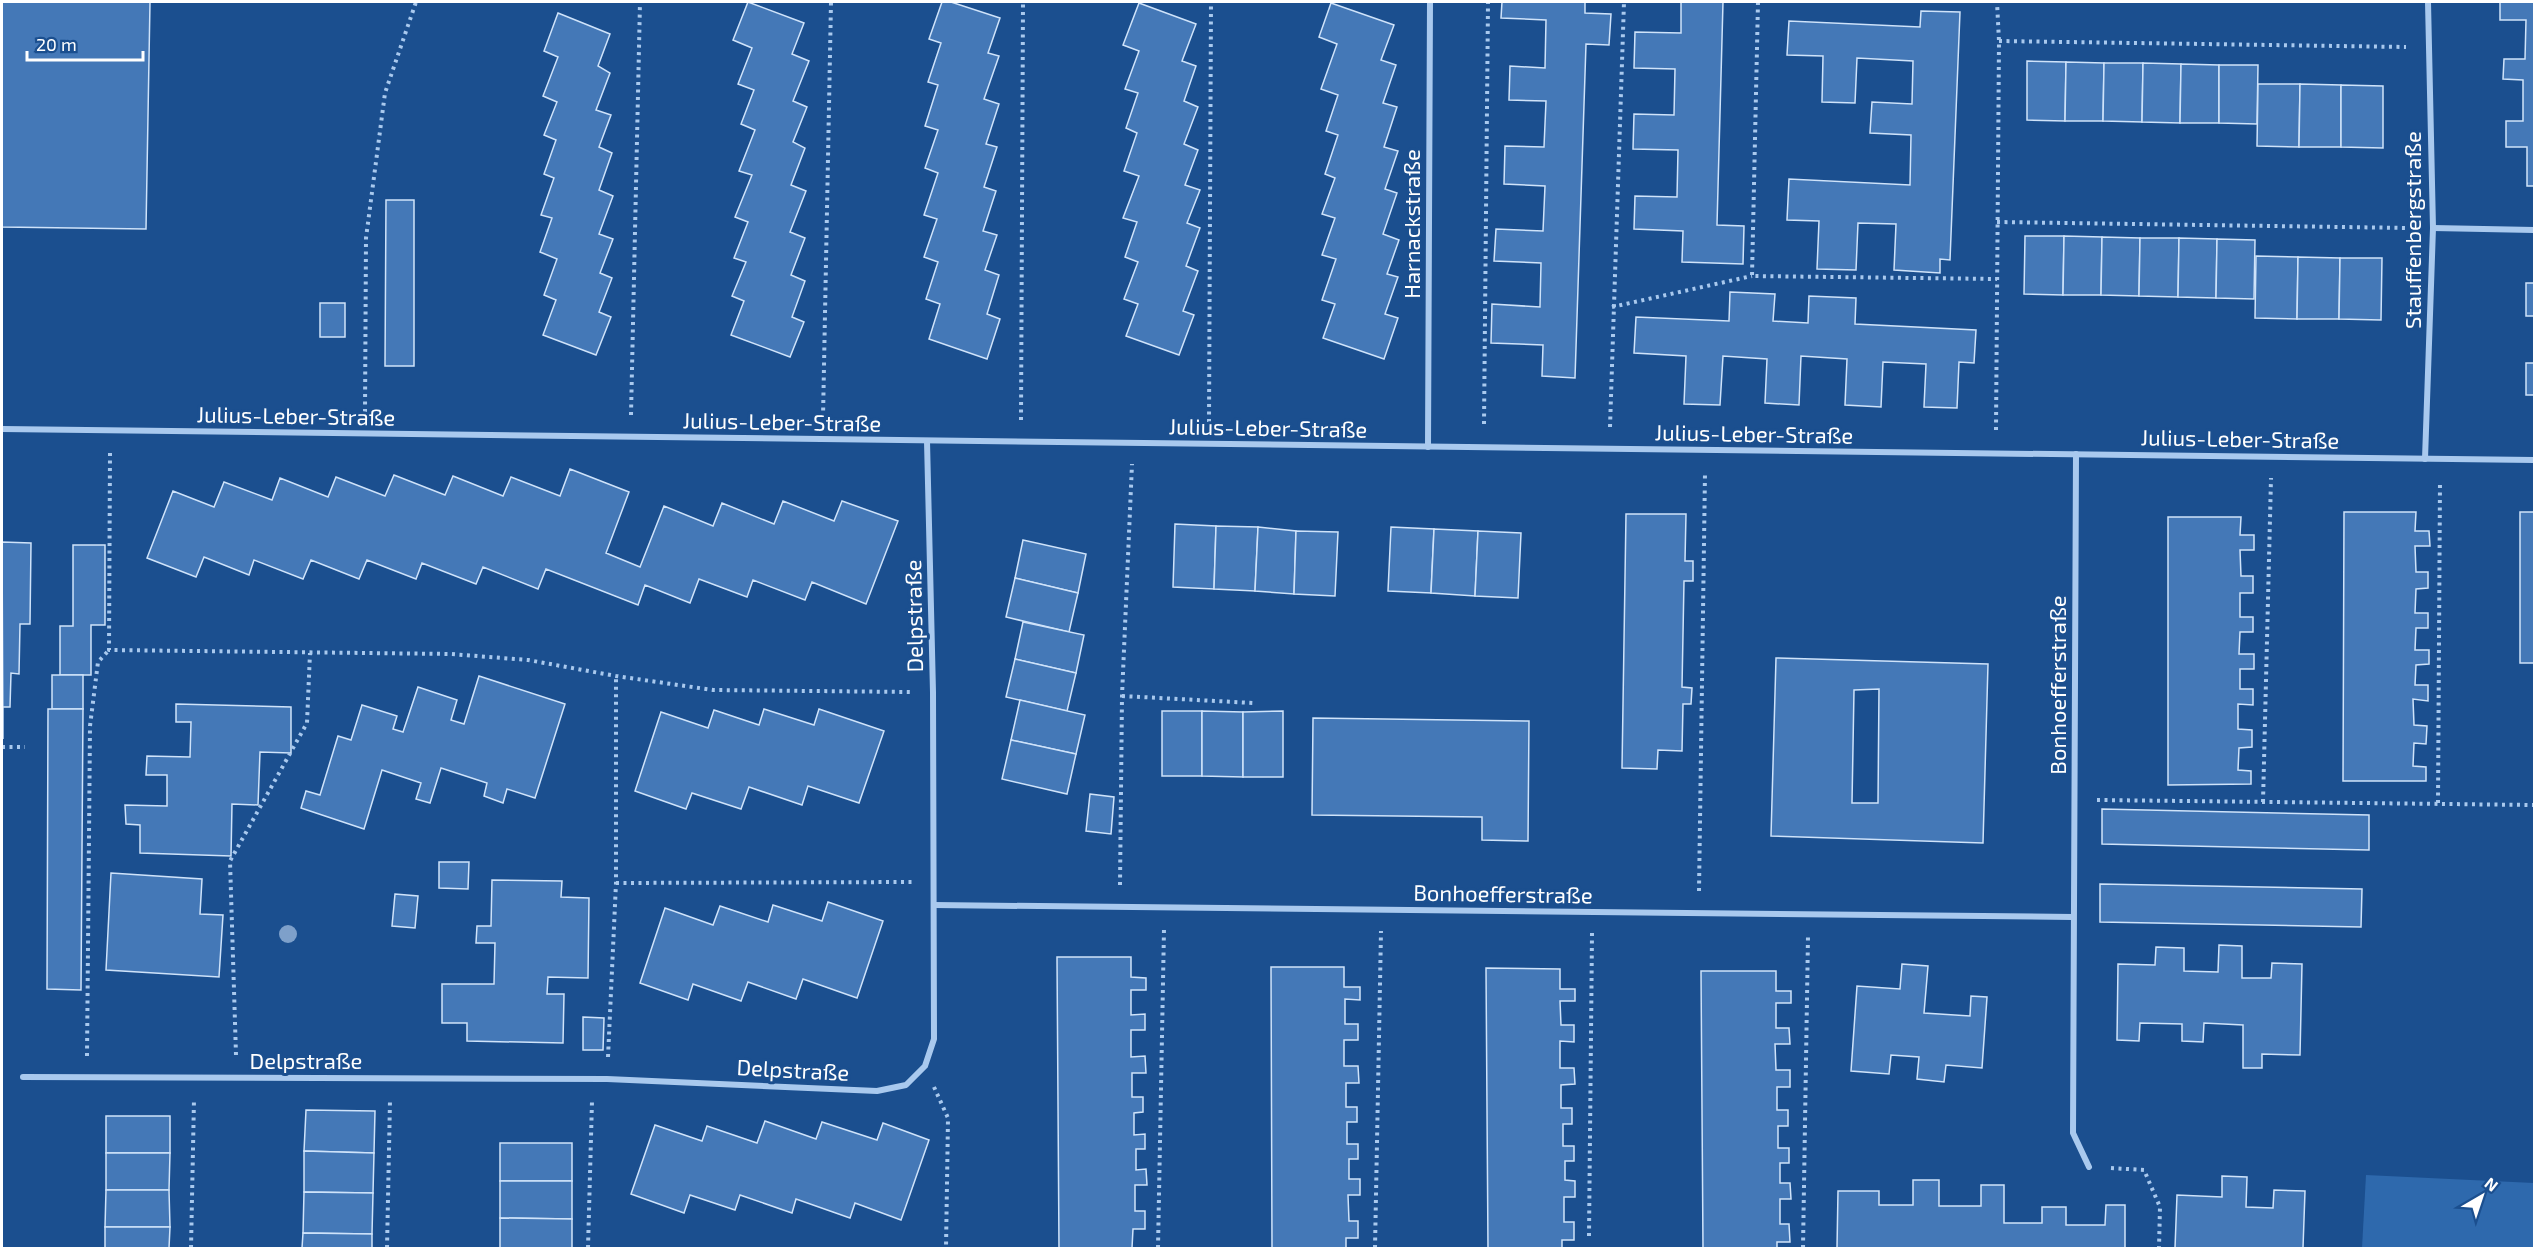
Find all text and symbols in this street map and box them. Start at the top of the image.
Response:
scale bar [27,24,142,62]
text: 20 m [36,33,77,55]
street label: Stauffenbergstraße [2399,131,2425,329]
street label: Harnackstraße [1398,149,1424,299]
street label: Julius-Leber-Straße [196,400,396,430]
street label: Julius-Leber-Straße [682,406,882,436]
street label: Julius-Leber-Straße [1168,412,1368,442]
street label: Julius-Leber-Straße [1654,418,1854,448]
street label: Julius-Leber-Straße [2140,423,2340,453]
street label: Delpstraße [899,559,927,673]
street label: Bonhoefferstraße [2044,595,2070,775]
street label: Bonhoefferstraße [1413,878,1593,908]
street label: Delpstraße [250,1047,362,1073]
street label: Delpstraße [736,1053,850,1085]
north arrow [2452,1166,2512,1226]
text: N [2481,1173,2502,1195]

